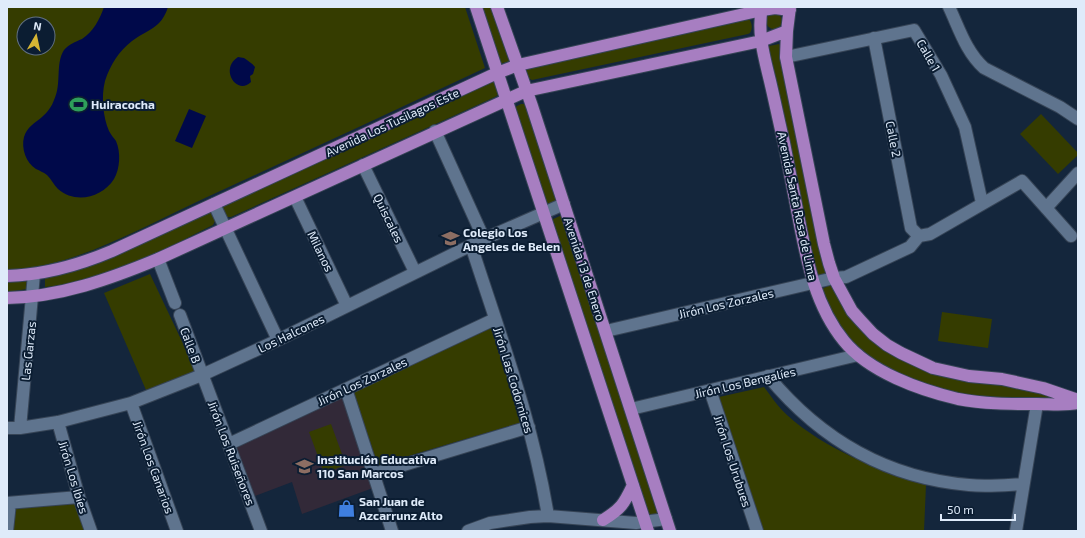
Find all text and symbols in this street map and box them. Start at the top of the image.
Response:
north arrow [16,16,56,56]
text: N [33,19,43,33]
street label: Calle 1 [914,37,944,73]
street label: Avenida Los Tusilagos Este [323,85,461,159]
sports icon: Huiracocha [68,94,88,114]
place label: Huiracocha [91,97,155,111]
street label: Calle 2 [884,120,904,158]
street label: Avenida Santa Rosa de Lima [775,130,821,282]
street label: Quiscales [370,191,407,245]
street label: Avenida 13 de Enero [562,216,608,323]
place label: Colegio Los Angeles de Belen [463,225,560,253]
street label: Milanos [305,228,337,274]
school or university icon: Colegio Los Angeles de Belen [440,229,460,249]
street label: Jirón Los Zorzales [677,285,775,321]
street label: Los Halcones [256,311,326,355]
street label: Las Garzas [18,321,38,381]
street label: Calle B [178,325,204,365]
street label: Jirón Las Codornices [491,325,537,435]
street label: Jirón Los Zorzales [315,354,409,408]
street label: Jirón Los Bengalíes [693,364,797,400]
street label: Jirón Los Ruiseñores [206,399,258,507]
street label: Jirón Los Urubues [712,413,754,509]
street label: Jirón Los Canarios [131,419,177,515]
street label: Jirón Los Ibíes [56,439,92,515]
place label: Institución Educativa 110 San Marcos [317,452,437,480]
school or university icon: Institución Educativa 110 San Marcos [294,456,314,476]
place label: San Juan de Azcarrunz Alto [359,494,443,522]
scale bar [941,496,1015,522]
shop icon: San Juan de Azcarrunz Alto [336,498,356,518]
text: 50 m [947,502,974,516]

